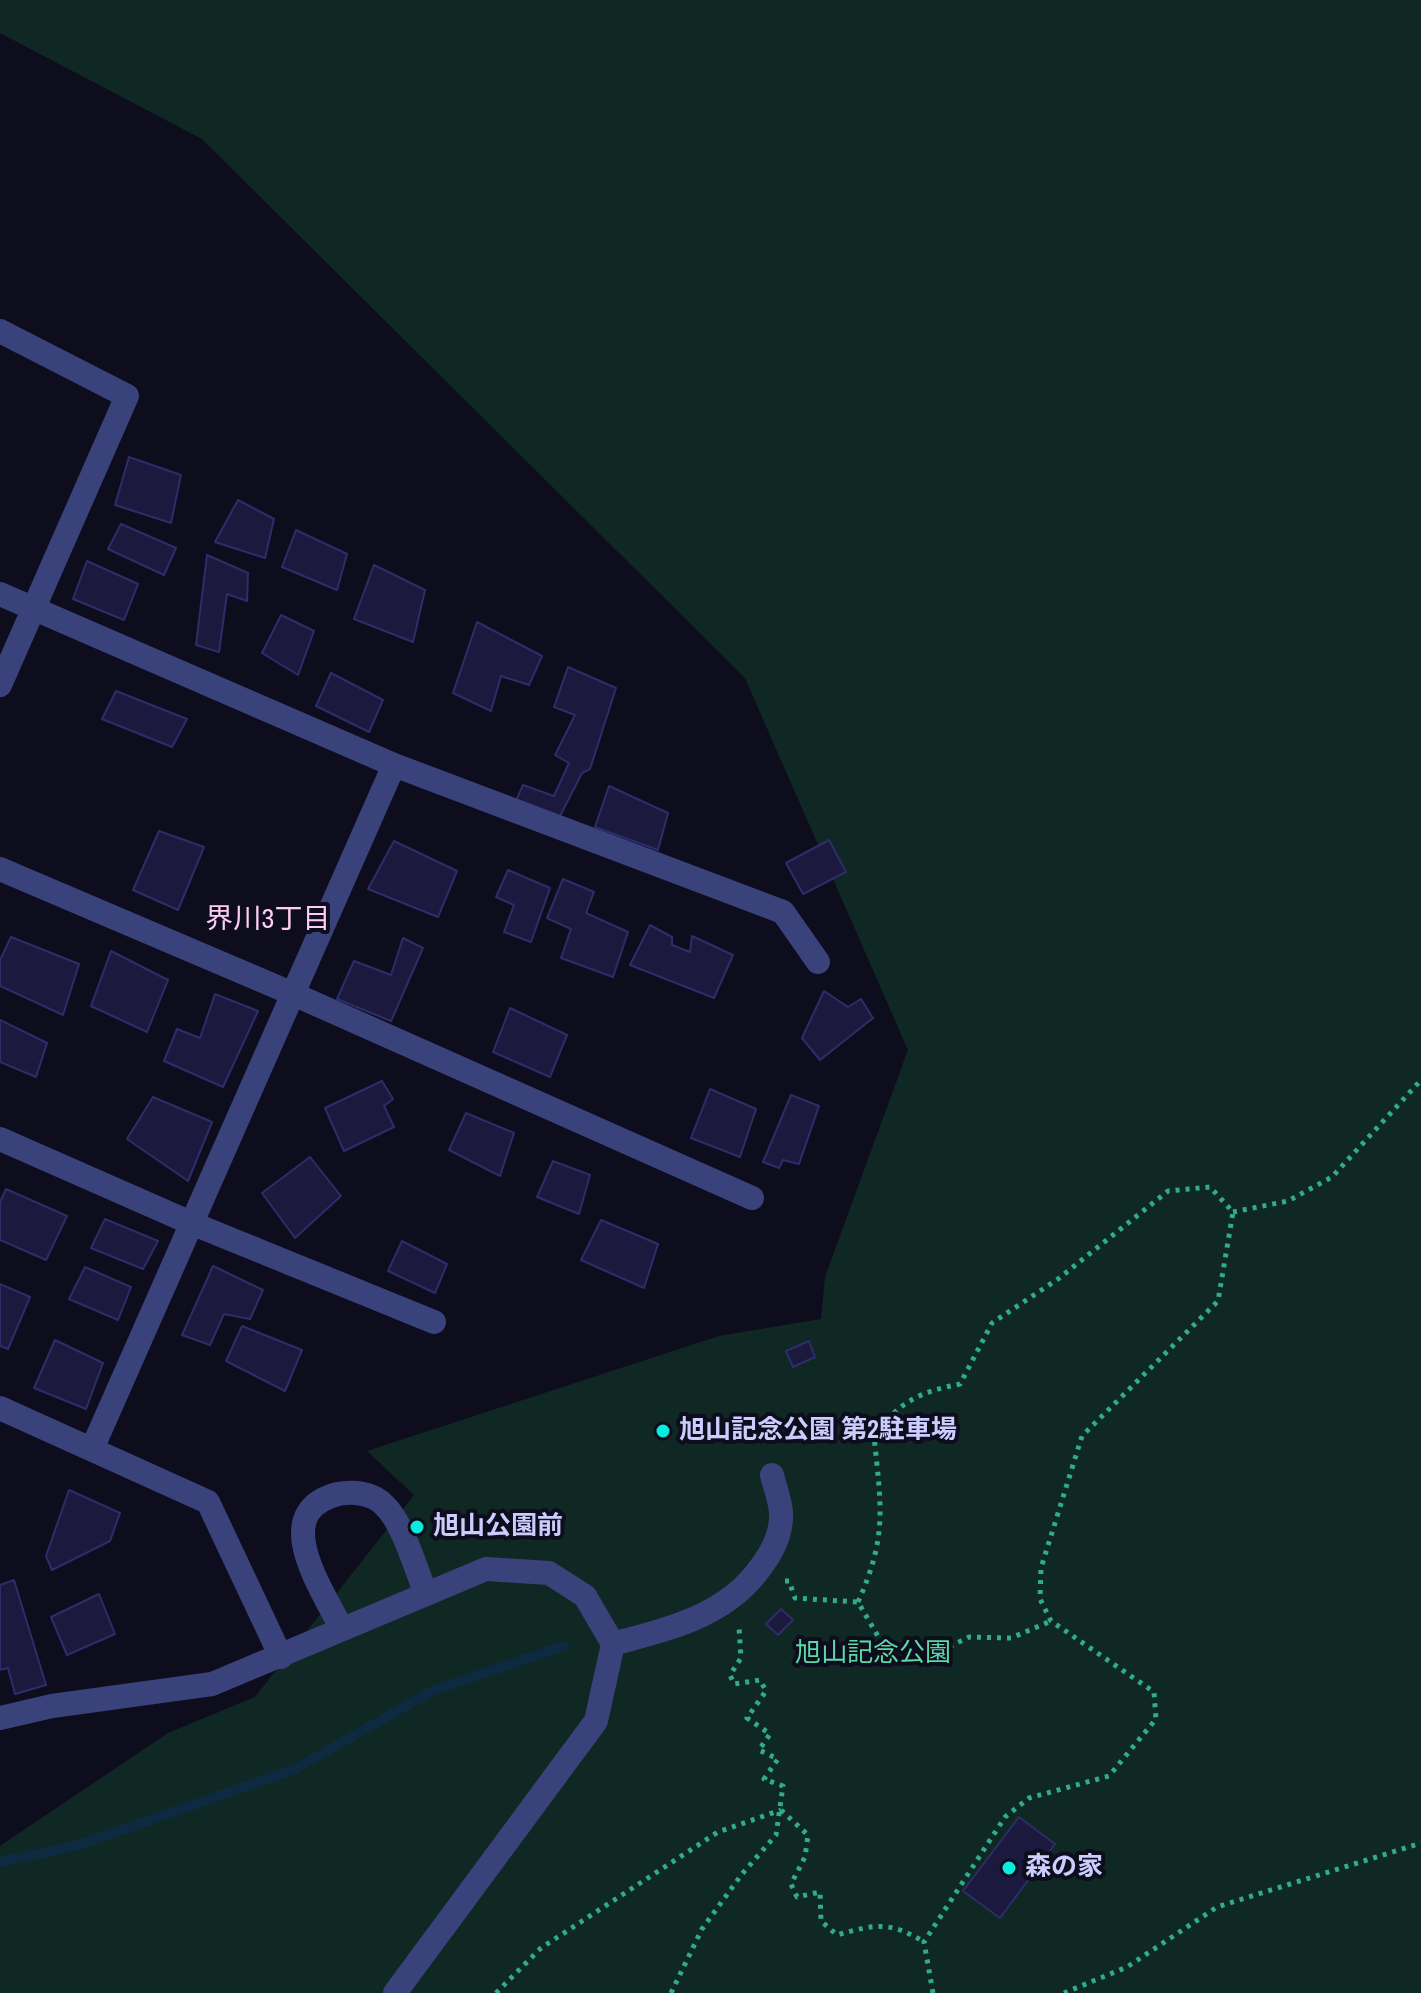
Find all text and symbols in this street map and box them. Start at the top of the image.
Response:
district label: 界川3丁目 [206,903,330,937]
place label: 旭山記念公園 第2駐車場 [679,1415,957,1447]
marker: 旭山記念公園 第2駐車場 [654,1422,672,1440]
place label: 旭山公園前 [433,1511,563,1543]
marker: 旭山公園前 [408,1518,426,1536]
park label: 旭山記念公園 [795,1638,951,1670]
place label: 森の家 [1025,1852,1103,1884]
marker: 森の家 [1000,1859,1018,1877]

